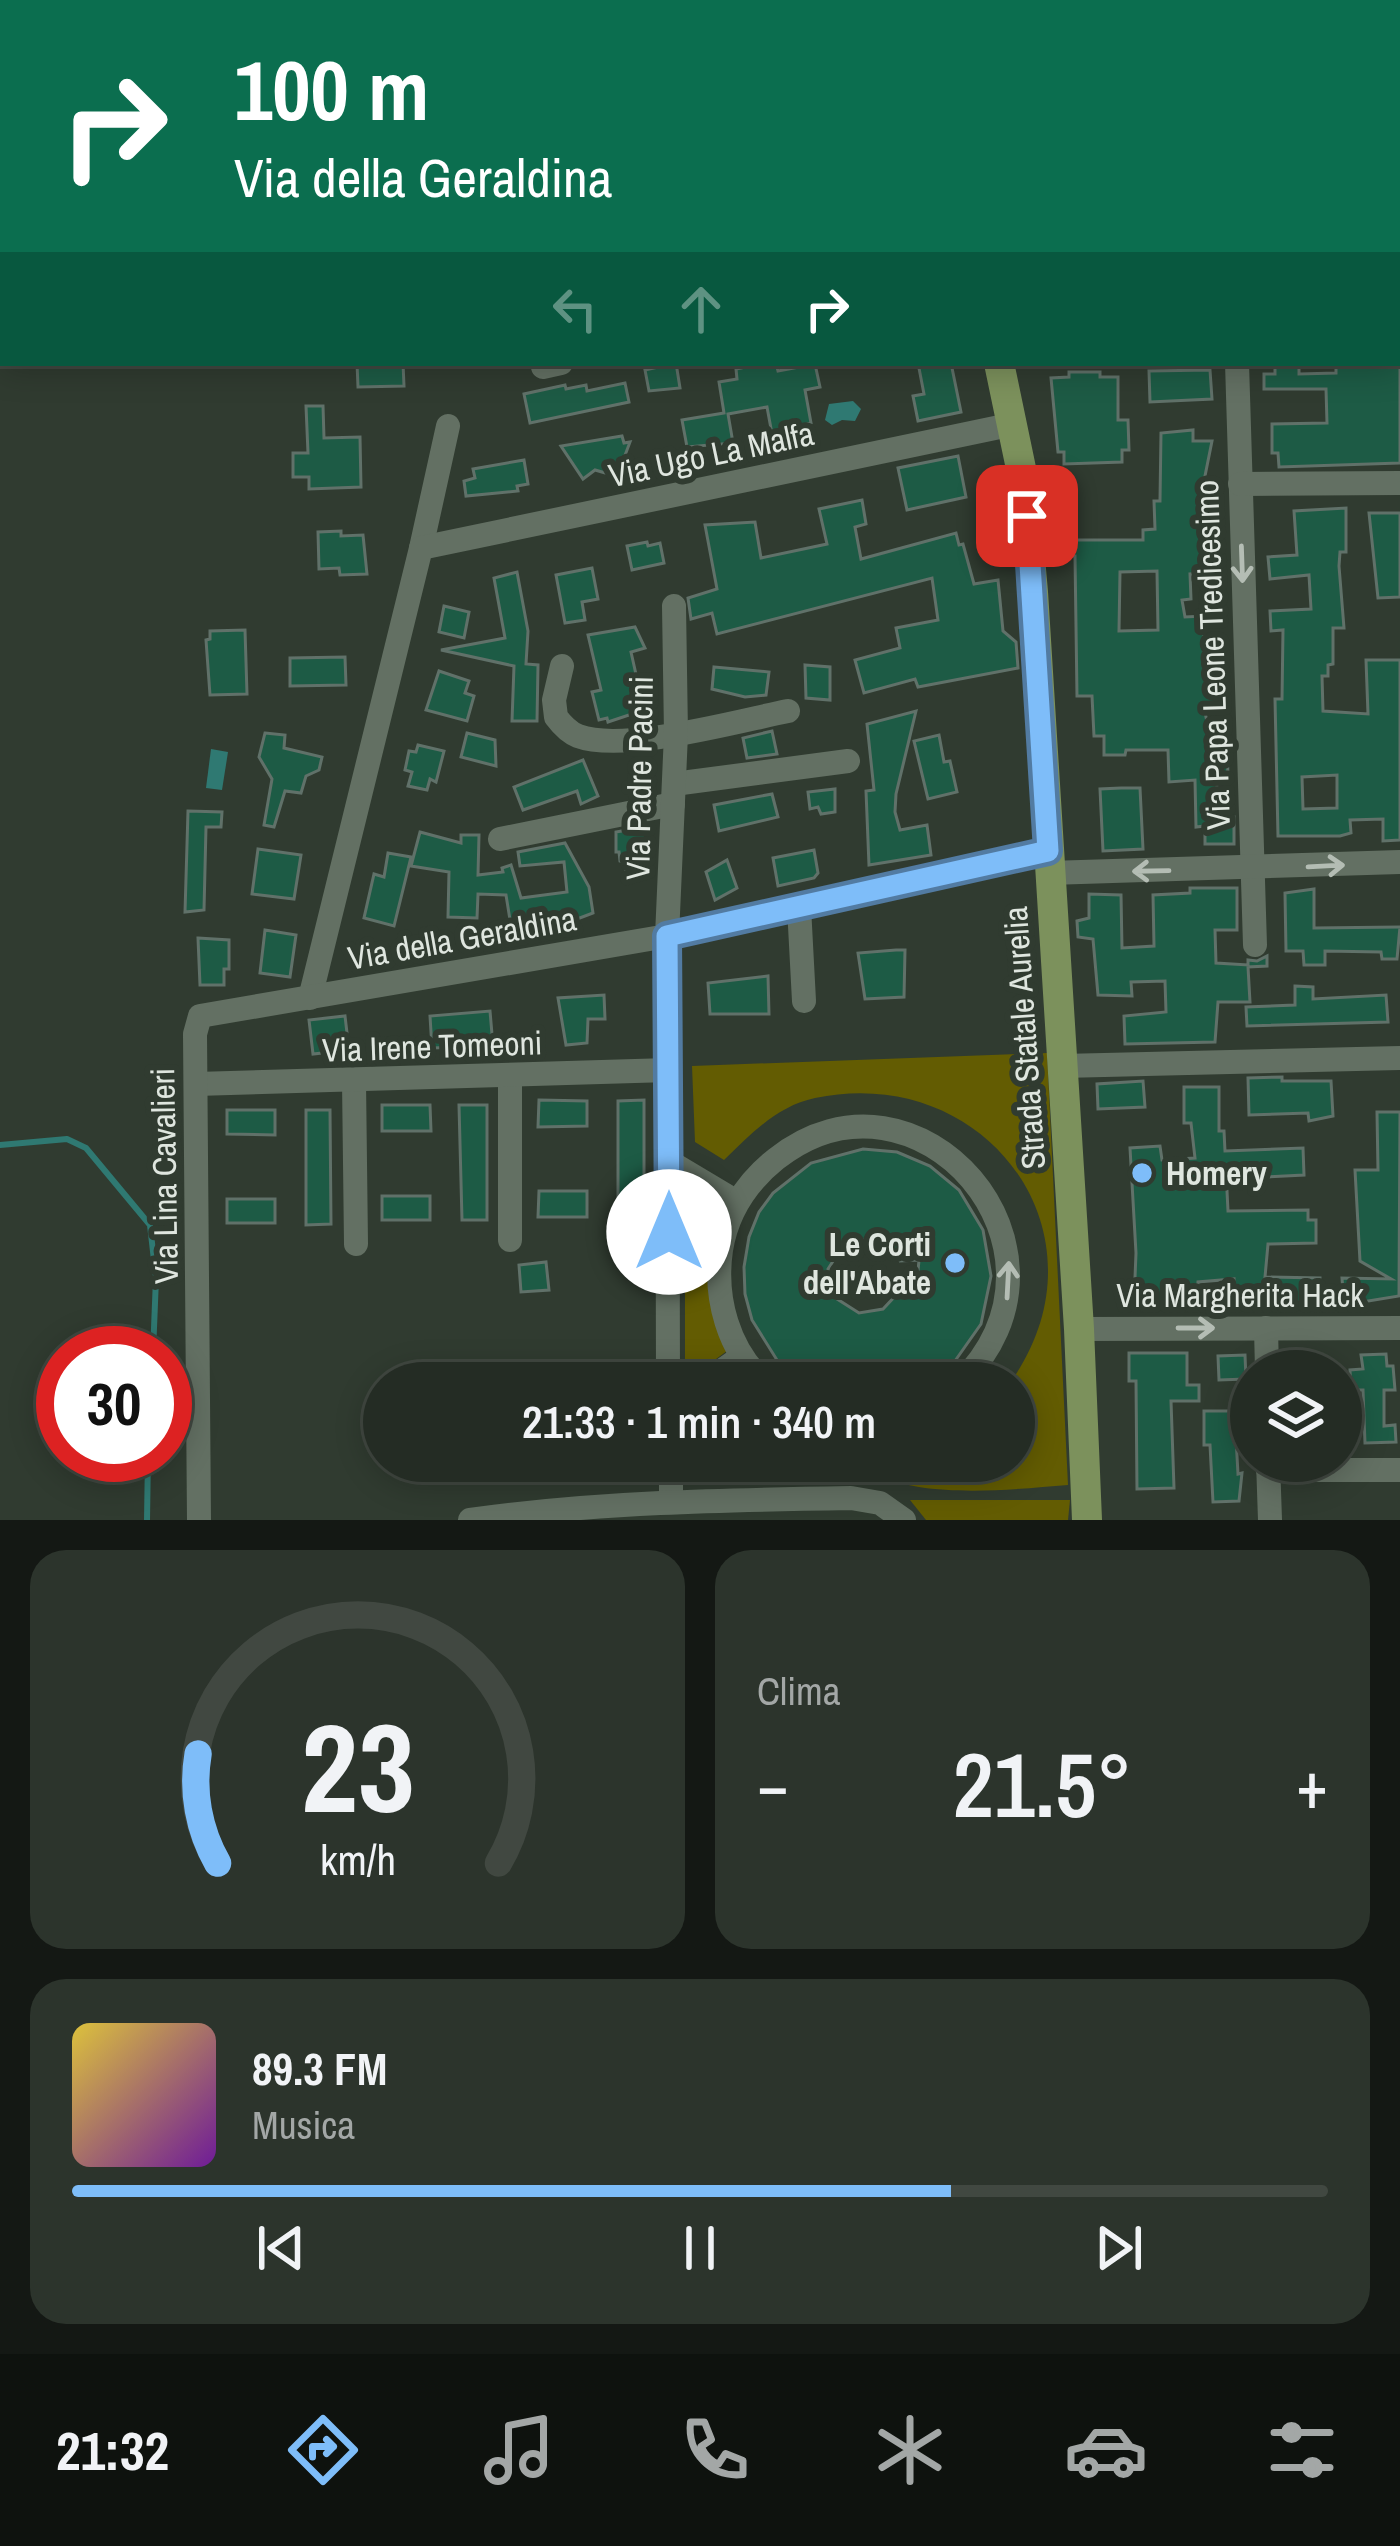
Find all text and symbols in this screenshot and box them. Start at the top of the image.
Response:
text: 100 m [234,33,429,146]
icon: right [36,48,192,204]
text: Via della Geraldina [234,141,612,214]
icon: left [542,276,608,342]
icon: ahead [668,276,734,342]
icon: right [794,276,860,342]
street label: Via Ugo La Malfa [604,411,818,497]
pin [976,465,1078,567]
street label: Via Papa Leone Tredicesimo [1184,479,1240,831]
icon: arrive [994,483,1060,549]
one-way arrow [1231,544,1254,583]
street label: Via Padre Pacini [615,676,663,880]
one-way arrow [1306,854,1345,877]
one-way arrow [1132,860,1171,883]
street label: Via della Geraldina [344,896,580,980]
street label: Strada Statale Aurelia [993,905,1055,1171]
street label: Via Irene Tomeoni [321,1020,543,1072]
street label: Via Lina Cavalieri [140,1068,188,1284]
place label: Homery [1166,1151,1267,1195]
marker: Homery [1129,1160,1155,1186]
position arrow [606,1169,732,1295]
place label: Le Corti dell'Abate [803,1222,931,1304]
marker: Le Corti dell'Abate [942,1250,968,1276]
one-way arrow [997,1262,1020,1301]
street label: Via Margherita Hack [1116,1273,1364,1317]
one-way arrow [1176,1317,1215,1340]
speed limit sign: 30 [36,1326,192,1482]
map controls [1230,1350,1362,1482]
button: layers [1230,1350,1362,1482]
text: 21:33 · 1 min · 340 m [522,1391,876,1452]
text: Clima [757,1665,841,1717]
text: 23 [301,1683,414,1851]
text: 21.5° [953,1724,1132,1845]
text: − [757,1740,789,1829]
text: + [1296,1740,1328,1829]
text: km/h [319,1830,396,1887]
text: 89.3 FM [252,2038,387,2099]
text: Musica [252,2099,355,2151]
icon: previous [248,2215,314,2281]
icon: pause [667,2215,733,2281]
icon: next [1086,2215,1152,2281]
icon: directions [281,2408,365,2492]
icon: music [477,2408,561,2492]
icon: phone [673,2408,757,2492]
icon: climate [868,2408,952,2492]
icon: car [1064,2408,1148,2492]
icon: filters [1260,2408,1344,2492]
text: 21:32 [56,2414,169,2487]

